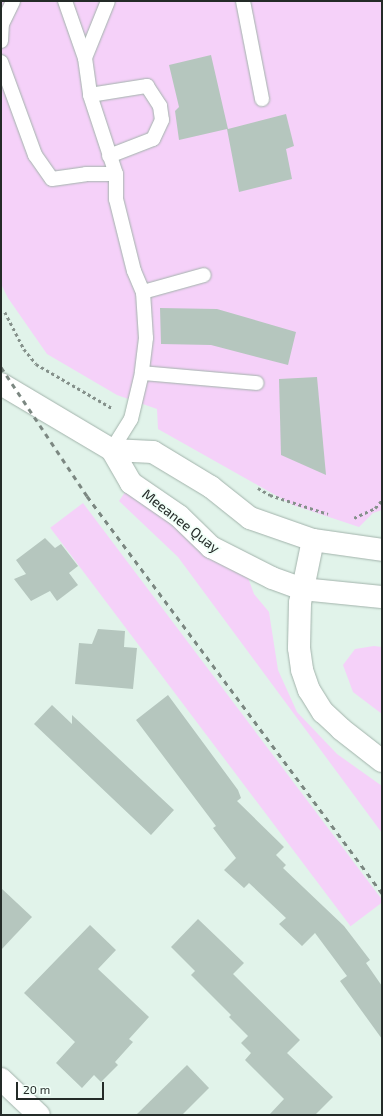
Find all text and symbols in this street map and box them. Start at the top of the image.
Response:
street label: Meeanee Quay [139,486,223,556]
scale bar [18,1074,106,1100]
text: 20 m [23,1082,50,1096]

